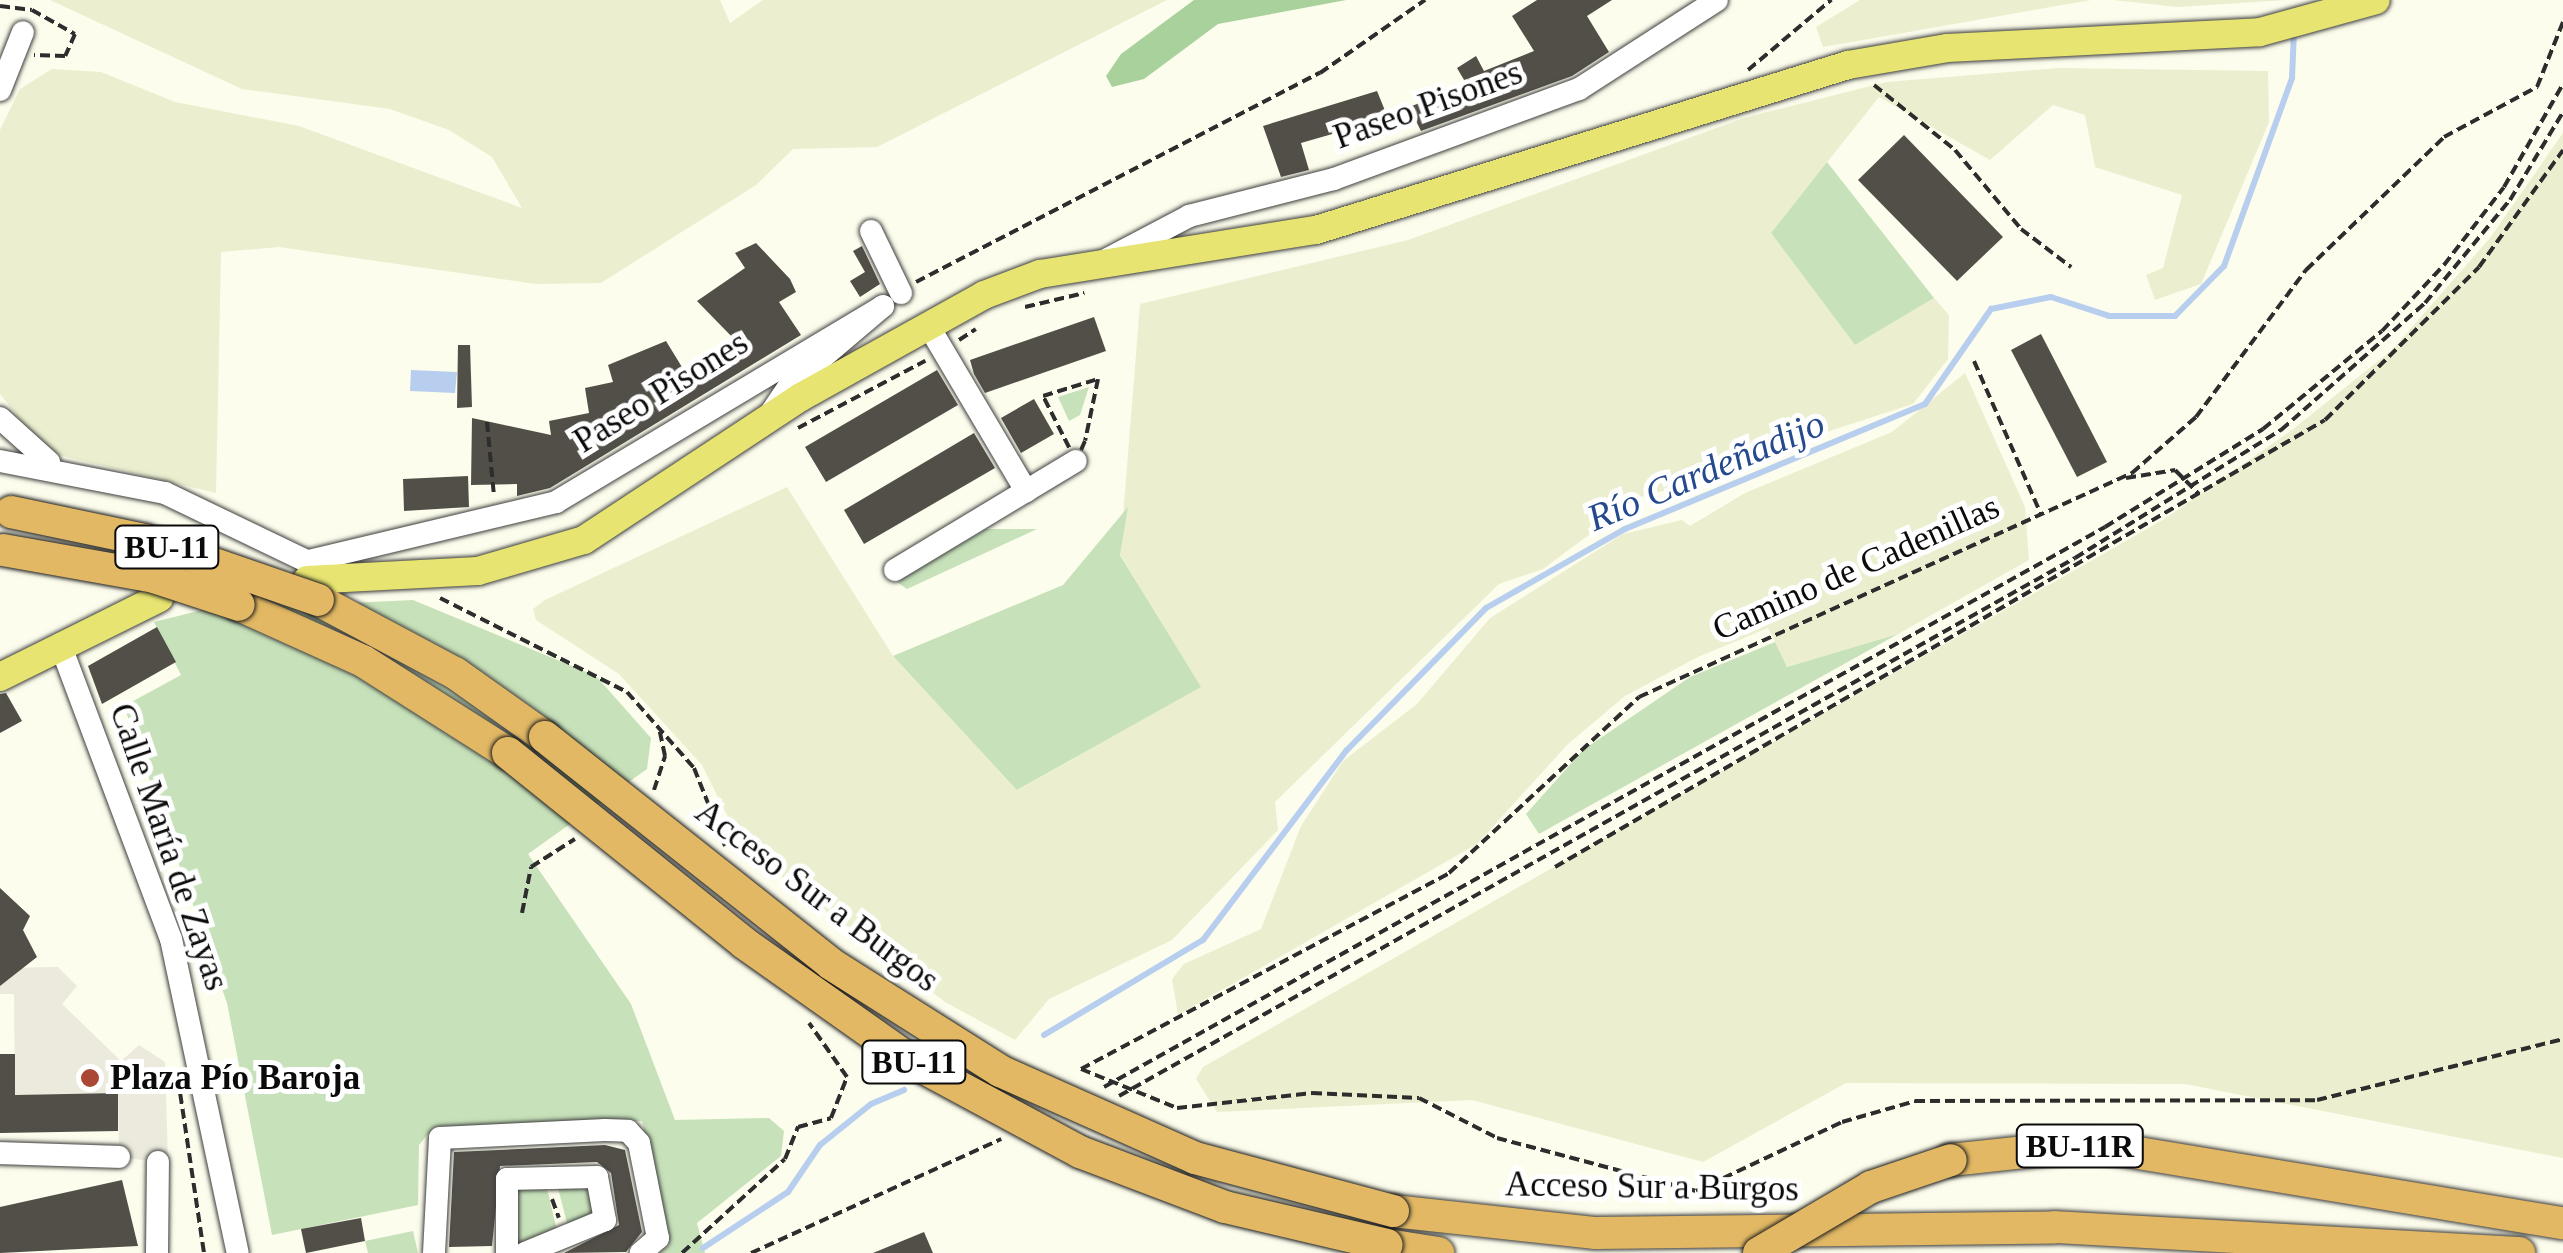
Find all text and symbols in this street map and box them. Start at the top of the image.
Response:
street label: Paseo Pisones [1328,52,1528,158]
street label: Paseo Pisones [566,322,756,462]
water label: Río Cardeñadijo [1581,401,1831,541]
street label: Camino de Cadenillas [1706,486,2006,650]
road number: BU-11 [112,520,222,574]
street label: Calle María de Zayas [100,698,238,996]
street label: Acceso Sur a Burgos [687,791,947,1001]
road number: BU-11 [859,1035,969,1089]
place label: Plaza Pío Baroja [110,1057,360,1099]
marker: Plaza Pío Baroja [79,1067,101,1089]
road number: BU-11R [2015,1119,2145,1173]
street label: Acceso Sur a Burgos [1505,1163,1799,1211]

